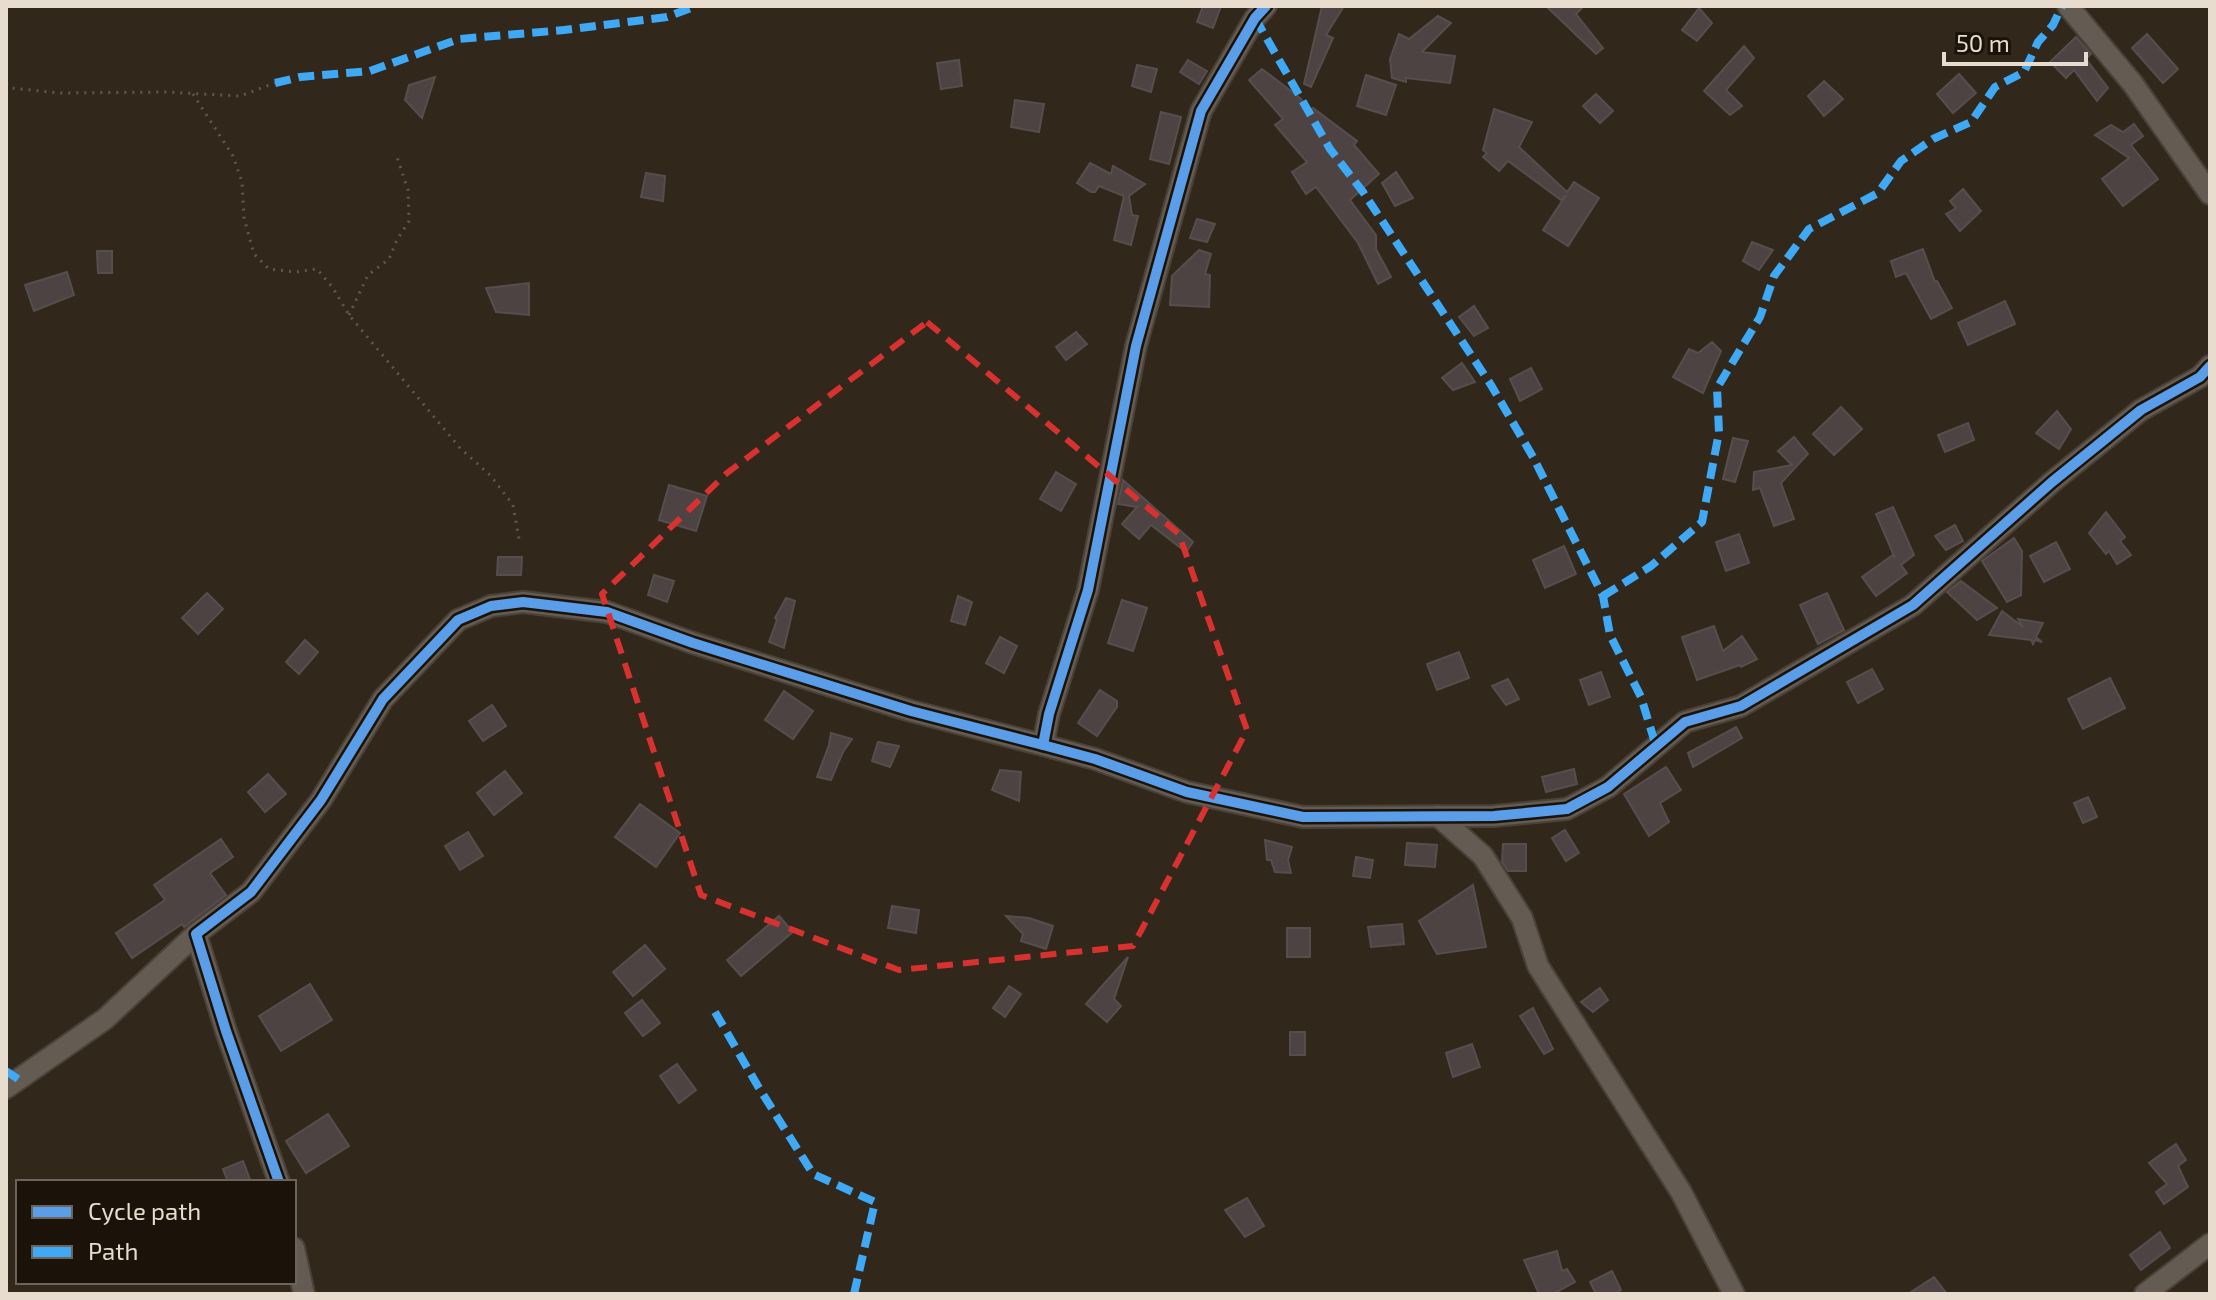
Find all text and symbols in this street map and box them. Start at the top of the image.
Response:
scale bar [1944,16,2086,66]
text: 50 m [1956,28,2010,57]
legend [16,1180,296,1284]
text: Cycle path [88,1196,201,1225]
text: Path [88,1236,138,1265]

